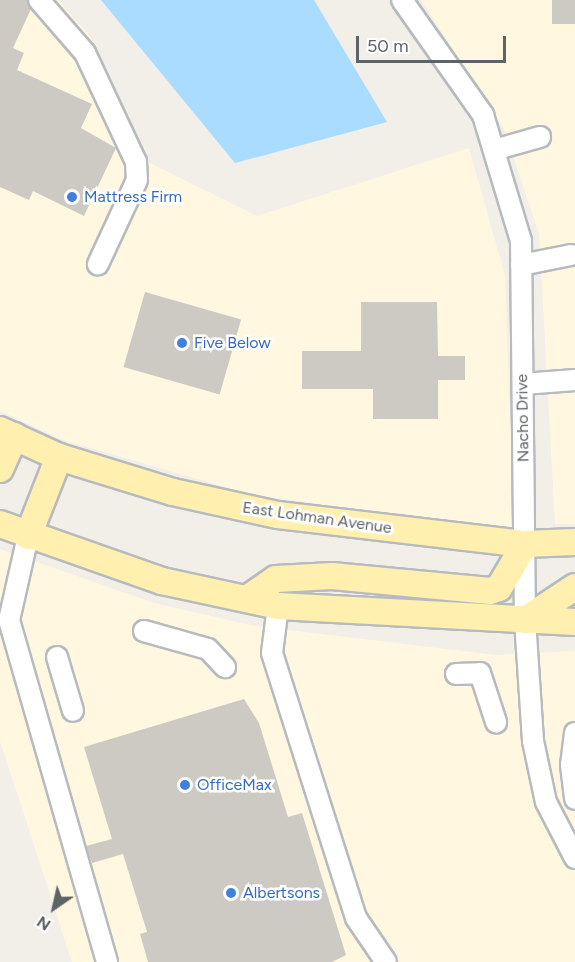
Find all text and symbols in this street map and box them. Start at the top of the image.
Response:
scale bar [359,24,509,62]
text: 50 m [367,35,409,57]
place label: Mattress Firm [84,187,182,207]
marker: Mattress Firm [65,190,79,204]
place label: Five Below [194,333,271,353]
marker: Five Below [175,336,189,350]
street label: Nacho Drive [513,374,533,462]
street label: East Lohman Avenue [241,498,393,538]
place label: OfficeMax [197,775,272,795]
marker: OfficeMax [178,778,192,792]
north arrow [24,878,84,938]
place label: Albertsons [243,883,320,903]
marker: Albertsons [224,886,238,900]
text: N [33,912,54,935]

